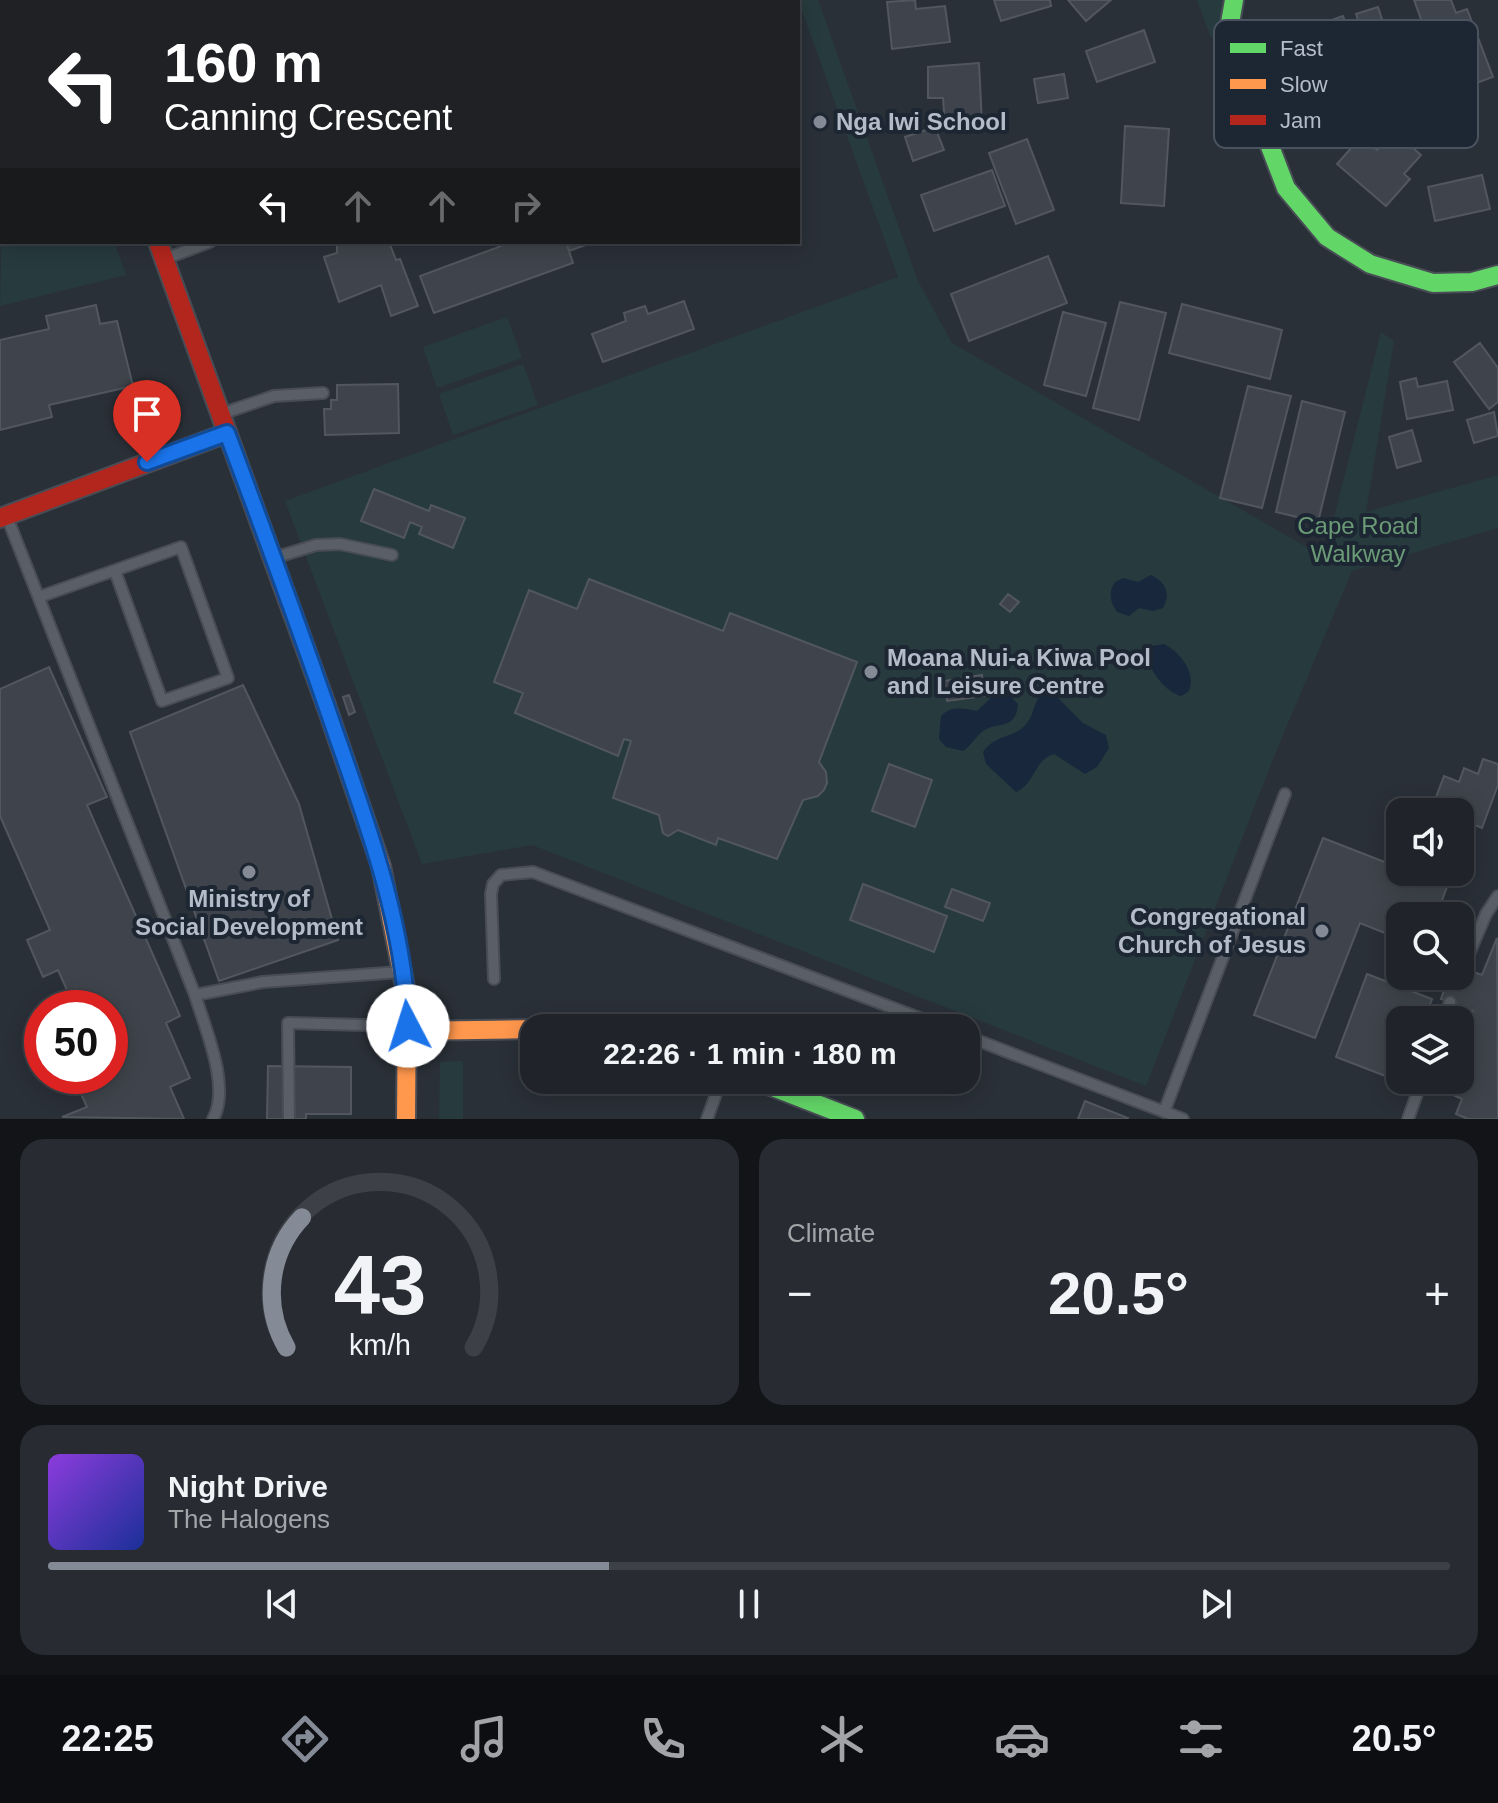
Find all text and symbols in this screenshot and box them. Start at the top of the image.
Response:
legend [1214,20,1478,148]
text: 160 m [164,31,323,94]
icon: left [32,32,136,136]
text: Fast [1280,36,1323,61]
text: Slow [1280,72,1328,97]
text: Canning Crescent [164,97,452,138]
place label: Nga Iwi School [836,108,1007,135]
text: Jam [1280,108,1322,133]
marker: Nga Iwi School [811,113,829,131]
icon: left [252,184,296,228]
icon: ahead [336,184,380,228]
icon: ahead [420,184,464,228]
icon: right [504,184,548,228]
pin [113,380,181,462]
icon: arrive [125,392,169,436]
park label: Cape Road Walkway [1297,512,1419,567]
place label: Moana Nui-a Kiwa Pool and Leisure Centre [887,644,1151,699]
marker: Moana Nui-a Kiwa Pool and Leisure Centre [862,663,880,681]
map controls [1386,798,1474,1094]
button: sound [1386,798,1474,886]
marker: Ministry of Social Development [240,863,258,881]
place label: Ministry of Social Development [135,885,363,940]
button: search [1386,902,1474,990]
place label: Congregational Church of Jesus [1118,903,1306,958]
marker: Congregational Church of Jesus [1313,922,1331,940]
position arrow [366,984,450,1068]
speed limit sign: 50 [24,990,128,1094]
button: layers [1386,1006,1474,1094]
text: 22:26 · 1 min · 180 m [603,1037,897,1070]
text: Climate [787,1218,875,1248]
text: 43 [333,1239,426,1332]
text: 20.5° [1048,1260,1189,1327]
text: − [787,1269,813,1318]
text: + [1424,1269,1450,1318]
text: km/h [349,1329,410,1361]
text: Night Drive [168,1470,328,1503]
text: The Halogens [168,1504,330,1534]
icon: previous [260,1582,304,1626]
icon: pause [727,1582,771,1626]
icon: next [1194,1582,1238,1626]
icon: directions [277,1711,333,1767]
icon: music [456,1711,512,1767]
icon: phone [635,1711,691,1767]
icon: climate [814,1711,870,1767]
icon: car [994,1711,1050,1767]
icon: filters [1173,1711,1229,1767]
text: 22:25 [62,1718,154,1759]
text: 20.5° [1352,1718,1436,1759]

